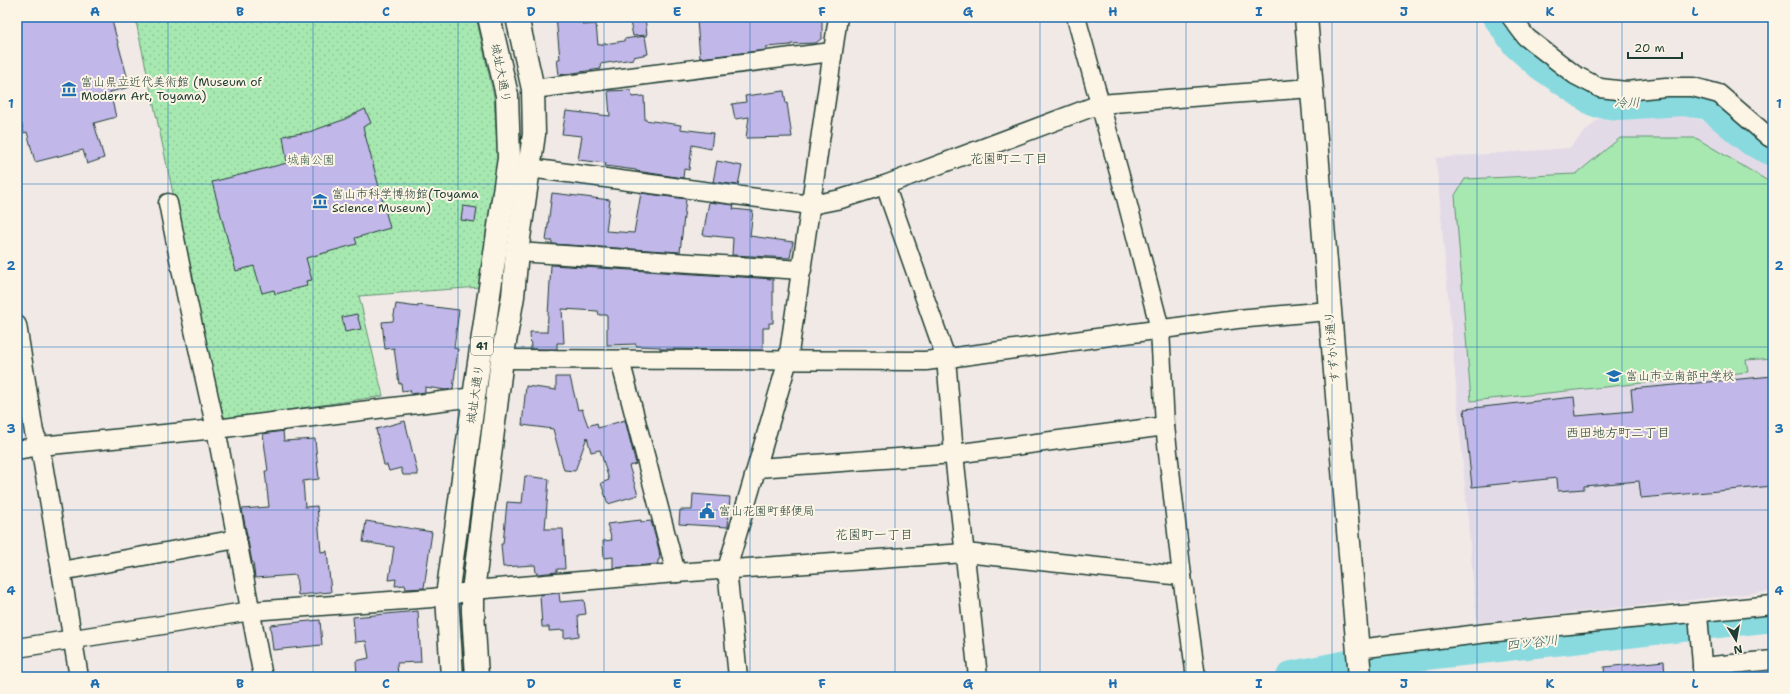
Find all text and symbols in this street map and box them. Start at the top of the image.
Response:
text: A [90,3,100,20]
text: B [236,3,244,20]
text: C [382,3,390,20]
text: D [526,3,536,20]
text: E [673,3,682,20]
text: F [818,3,826,20]
text: G [963,3,974,20]
text: H [1108,3,1118,20]
text: I [1255,3,1263,20]
text: J [1400,3,1408,20]
text: K [1546,3,1555,20]
text: L [1691,3,1699,20]
scale bar [1628,34,1682,60]
text: 20 m [1634,40,1665,56]
street label: 城址大通り [487,42,515,104]
place label: 富山県立近代美術館 (Museum of Modern Art, Toyama) [81,74,263,104]
museum icon: 富山県立近代美術館 (Museum of Modern Art, Toyama) [60,80,78,98]
water label: 冷川 [1614,94,1640,111]
text: 1 [8,95,14,112]
text: 1 [1776,95,1782,112]
district label: 花園町二丁目 [970,150,1048,167]
park label: 城南公園 [287,152,335,168]
place label: 富山市科学博物館(Toyama Science Museum) [332,186,479,216]
museum icon: 富山市科学博物館(Toyama Science Museum) [311,192,329,210]
text: 2 [6,257,16,274]
text: 2 [1774,257,1784,274]
street label: すずかけ通り [1321,310,1343,384]
road number: 41 [471,337,493,355]
street label: 城址大通り [463,363,487,425]
school or university icon: 富山市立南部中学校 [1605,367,1623,385]
place label: 富山市立南部中学校 [1626,368,1734,384]
text: 3 [6,420,16,437]
text: 3 [1774,420,1784,437]
district label: 西田地方町二丁目 [1566,424,1670,441]
public building icon: 富山花園町郵便局 [698,502,716,520]
place label: 富山花園町郵便局 [719,503,815,519]
district label: 花園町一丁目 [835,526,913,543]
text: 4 [6,582,16,599]
text: 4 [1774,582,1784,599]
north arrow [1716,620,1756,660]
water label: 四ツ谷川 [1505,631,1559,654]
text: N [1732,641,1744,658]
text: A [90,675,100,692]
text: B [236,675,244,692]
text: C [382,675,390,692]
text: D [526,675,536,692]
text: E [673,675,682,692]
text: F [818,675,826,692]
text: G [963,675,974,692]
text: H [1108,675,1118,692]
text: I [1255,675,1263,692]
text: J [1400,675,1408,692]
text: K [1546,675,1555,692]
text: L [1691,675,1699,692]

